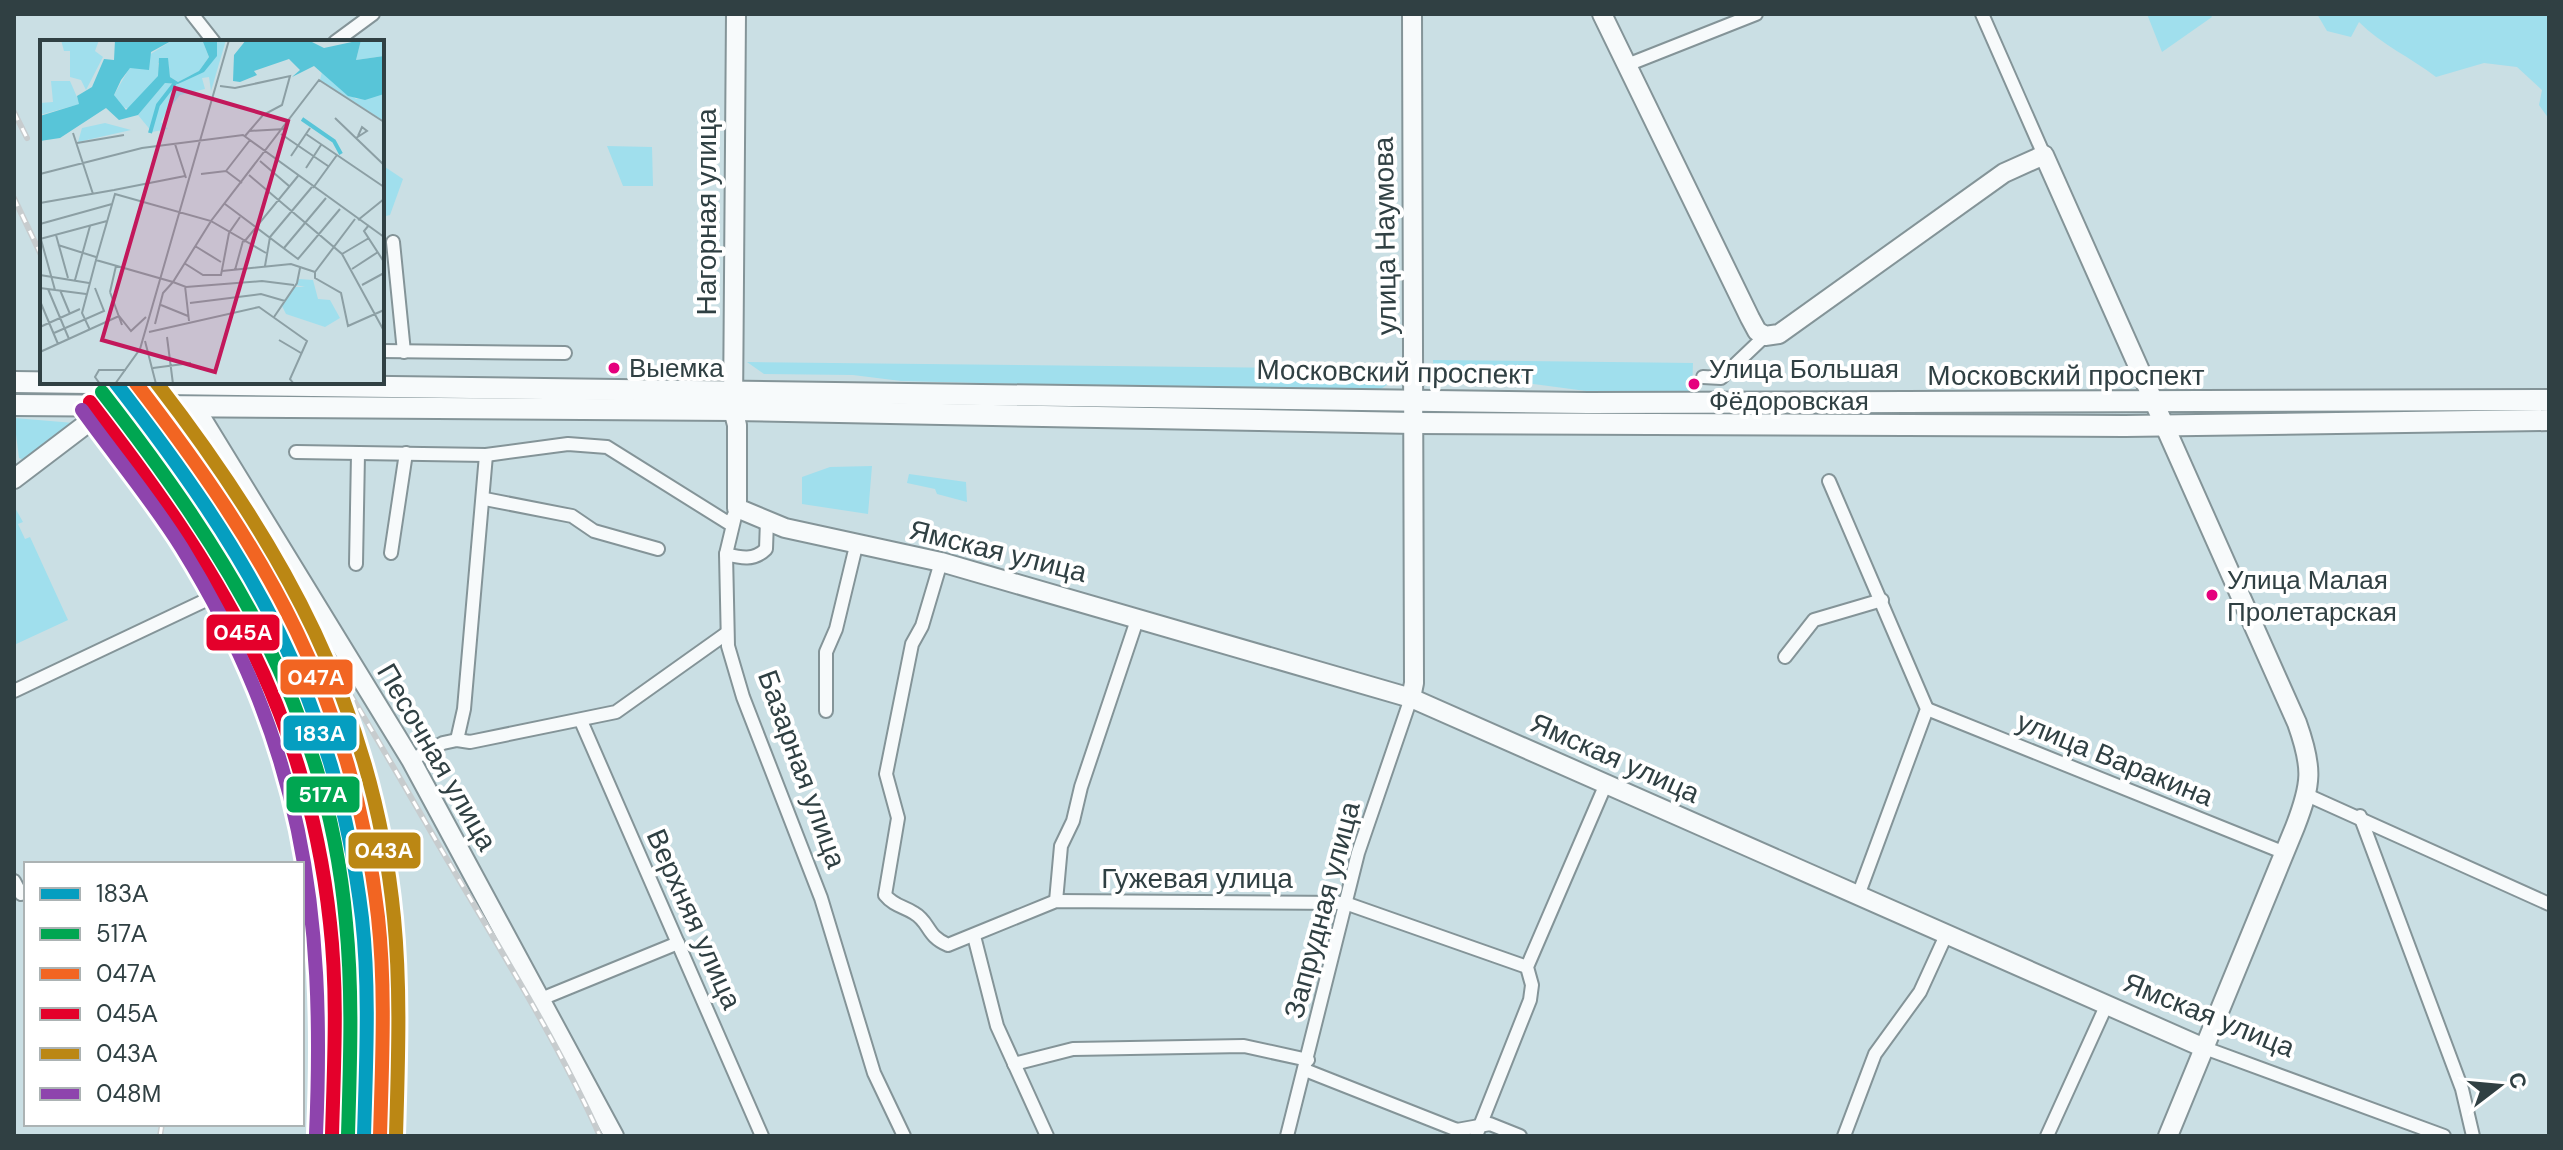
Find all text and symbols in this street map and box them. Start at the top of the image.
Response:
inset map [40,40,384,384]
street label: Нагорная улица [688,108,725,316]
street label: улица Наумова [1365,136,1405,336]
place label: Выемка [629,351,724,385]
street label: Московский проспект [1256,351,1534,393]
place label: Улица Большая Фёдоровская [1709,352,1899,418]
street label: Московский проспект [1927,357,2205,394]
marker: Выемка [606,360,622,376]
marker: Улица Большая Фёдоровская [1686,376,1702,392]
street label: Ямская улица [905,511,1091,591]
place label: Улица Малая Пролетарская [2227,563,2397,629]
marker: Улица Малая Пролетарская [2204,587,2220,603]
line badge: 045А [205,613,281,652]
text: 045А [213,618,273,647]
street label: Песочная улица [368,657,506,858]
line badge: 047А [279,658,354,696]
text: 047А [287,663,345,692]
street label: Базарная улица [749,665,855,874]
street label: улица Варакина [2011,703,2219,815]
street label: Ямская улица [1525,704,1706,812]
line badge: 183А [282,714,358,752]
text: 183А [294,719,346,748]
line badge: 517А [285,775,361,814]
text: 517А [298,780,348,809]
street label: Запрудная улица [1275,797,1369,1022]
street label: Верхняя улица [638,823,750,1015]
line badge: 043А [347,831,422,870]
text: 043А [355,836,414,865]
street label: Гужевая улица [1101,860,1293,897]
legend [24,862,304,1126]
text: 183А [96,878,148,909]
text: 517А [96,918,147,949]
text: 047А [96,958,156,989]
street label: Ямская улица [2118,964,2300,1066]
text: 045А [96,998,158,1029]
text: 043А [96,1038,157,1069]
north arrow [2459,1046,2539,1126]
text: С [2502,1069,2534,1092]
text: 048М [96,1078,162,1109]

